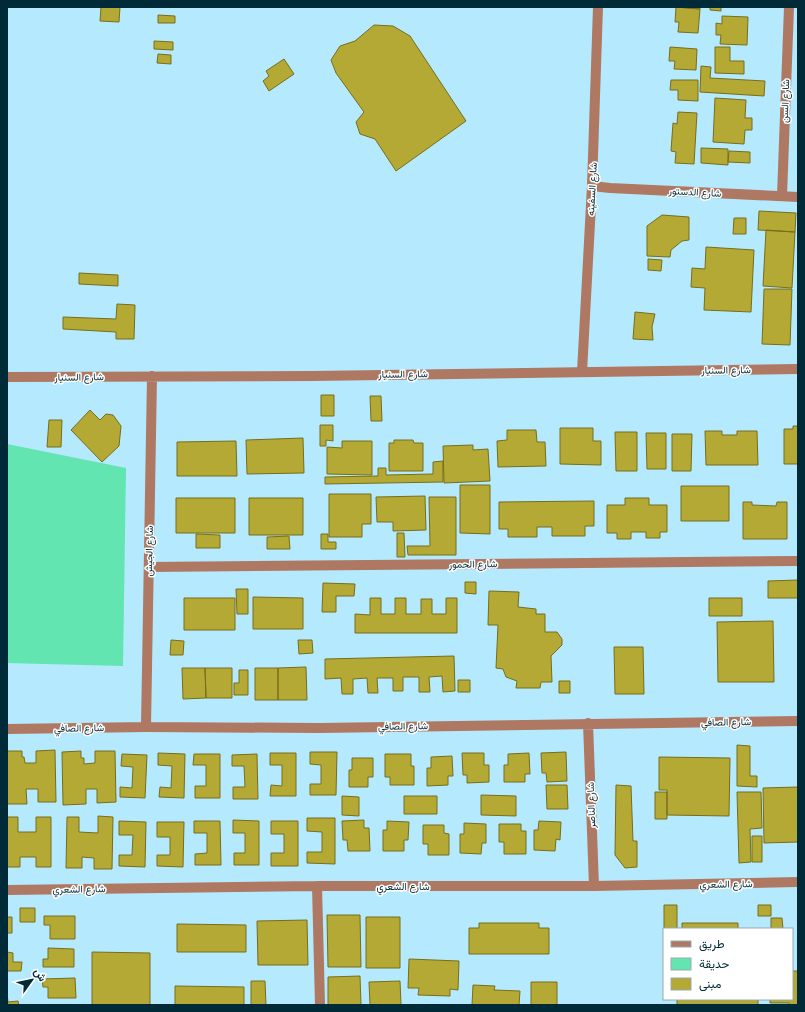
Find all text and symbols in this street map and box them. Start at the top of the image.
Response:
street label: شارع السن [778,79,792,123]
street label: شارع السفينه [584,162,600,216]
street label: شارع الدستور [667,184,722,200]
street label: شارع السنيار [700,363,751,377]
street label: شارع السنيار [377,367,428,381]
street label: شارع السنيار [53,370,104,384]
street label: شارع الجيش [142,525,156,577]
street label: شارع الحمور [448,557,497,571]
street label: شارع الصافي [701,715,751,731]
street label: شارع الصافي [378,719,428,735]
street label: شارع الصافي [54,721,104,737]
street label: شارع الناصر [584,782,598,829]
street label: شارع الشعري [699,877,753,893]
street label: شارع الشعري [376,880,430,895]
street label: شارع الشعري [52,882,106,898]
legend [663,928,793,1000]
text: طريق [699,936,725,952]
text: حديقة [699,956,729,971]
north arrow [12,960,52,1000]
text: ش [31,965,50,984]
text: مبنى [699,976,721,992]

